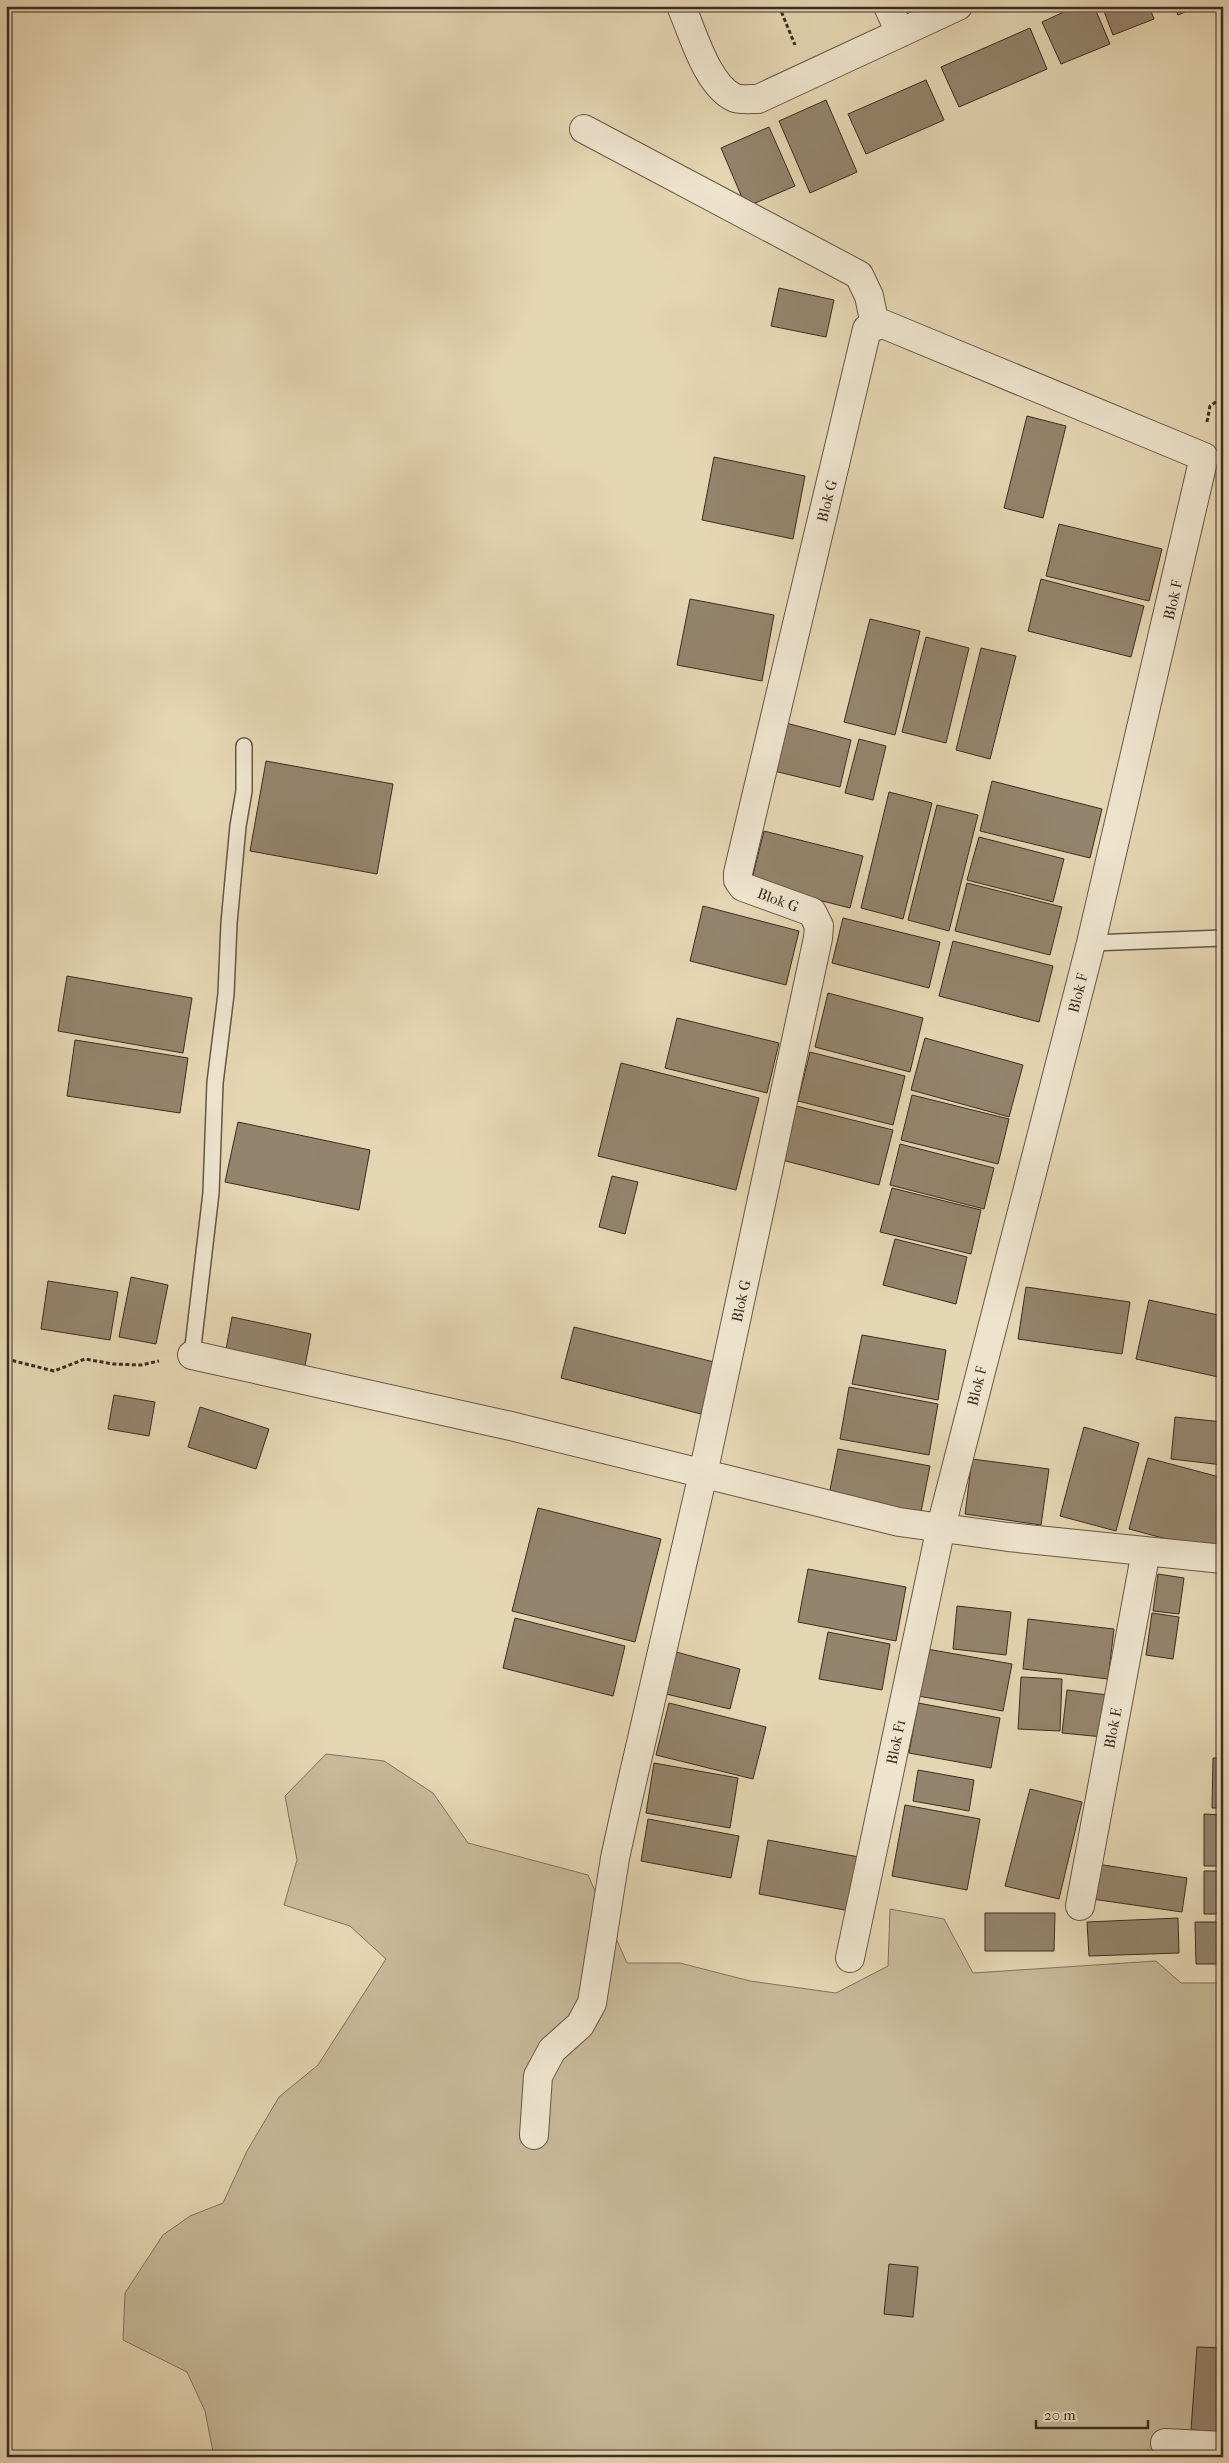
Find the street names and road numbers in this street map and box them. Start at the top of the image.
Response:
street label: Blok G [813,478,841,524]
street label: Blok F [1160,578,1186,622]
street label: Blok G [755,884,802,916]
street label: Blok F [1064,971,1092,1015]
street label: Blok G [728,1278,754,1324]
street label: Blok F [963,1364,991,1408]
street label: Blok E [1100,1706,1126,1750]
street label: Blok F1 [882,1718,910,1766]

